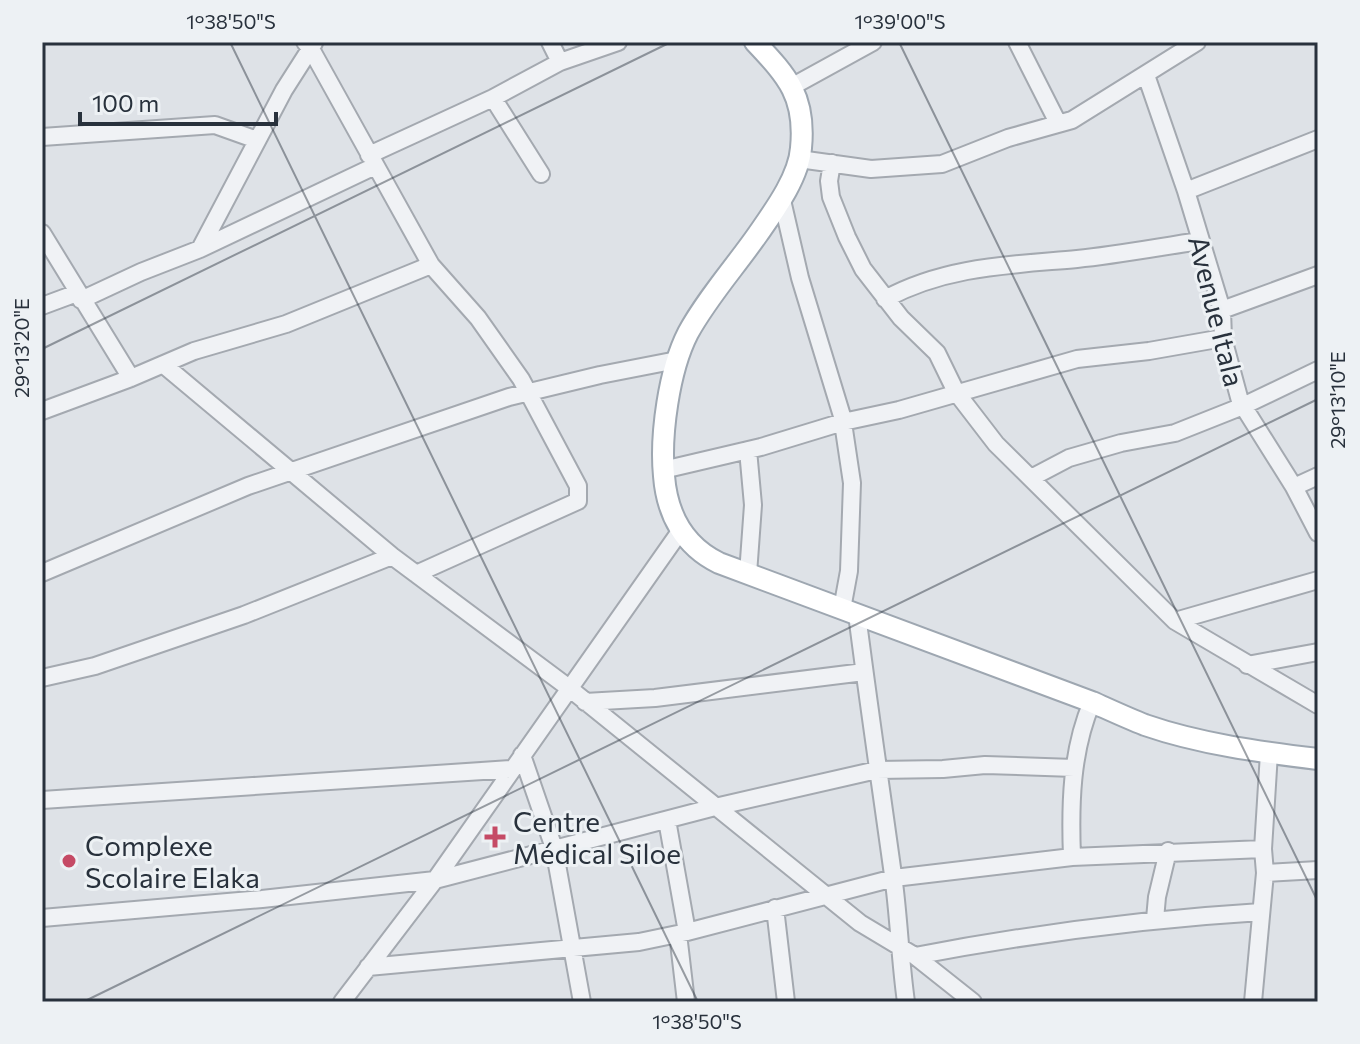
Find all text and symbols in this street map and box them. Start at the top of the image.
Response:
text: 1°38'50"S [186,9,276,33]
text: 1°39'00"S [855,9,945,33]
scale bar [80,76,276,126]
text: 100 m [92,88,159,117]
street label: Avenue Itala [1182,232,1252,390]
text: 29°13'20"E [9,298,33,398]
text: 29°13'10"E [1325,351,1349,449]
place label: Centre Médical Siloe [513,804,681,870]
marker: Centre Médical Siloe [484,826,506,848]
place label: Complexe Scolaire Elaka [85,828,260,894]
marker: Complexe Scolaire Elaka [60,852,78,870]
text: 1°38'50"S [652,1009,742,1033]

